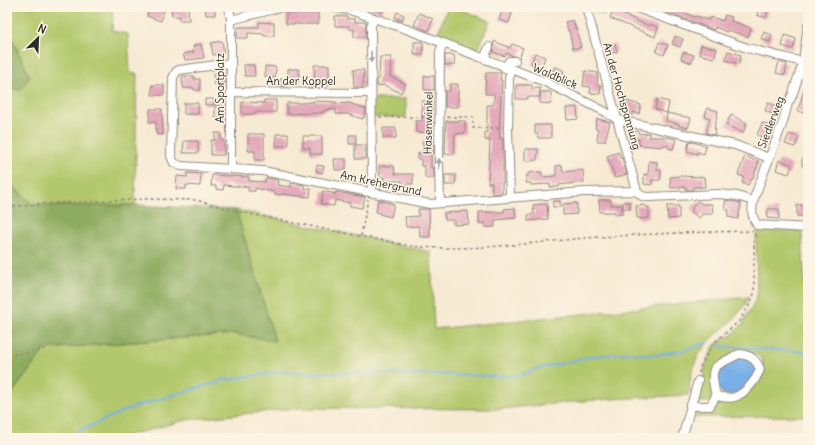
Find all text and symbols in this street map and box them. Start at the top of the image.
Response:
north arrow [18,18,58,58]
text: N [36,21,48,37]
street label: An der Hochspannung [600,41,644,151]
one-way arrow [368,51,374,64]
street label: Am Sportplatz [213,53,227,123]
street label: Waldblick [531,60,580,92]
street label: An der Koppel [266,74,336,88]
street label: Hasenwinkel [420,91,436,155]
street label: Siedlerweg [755,94,787,150]
one-way arrow [436,157,442,170]
street label: Am Krehergrund [339,168,423,199]

